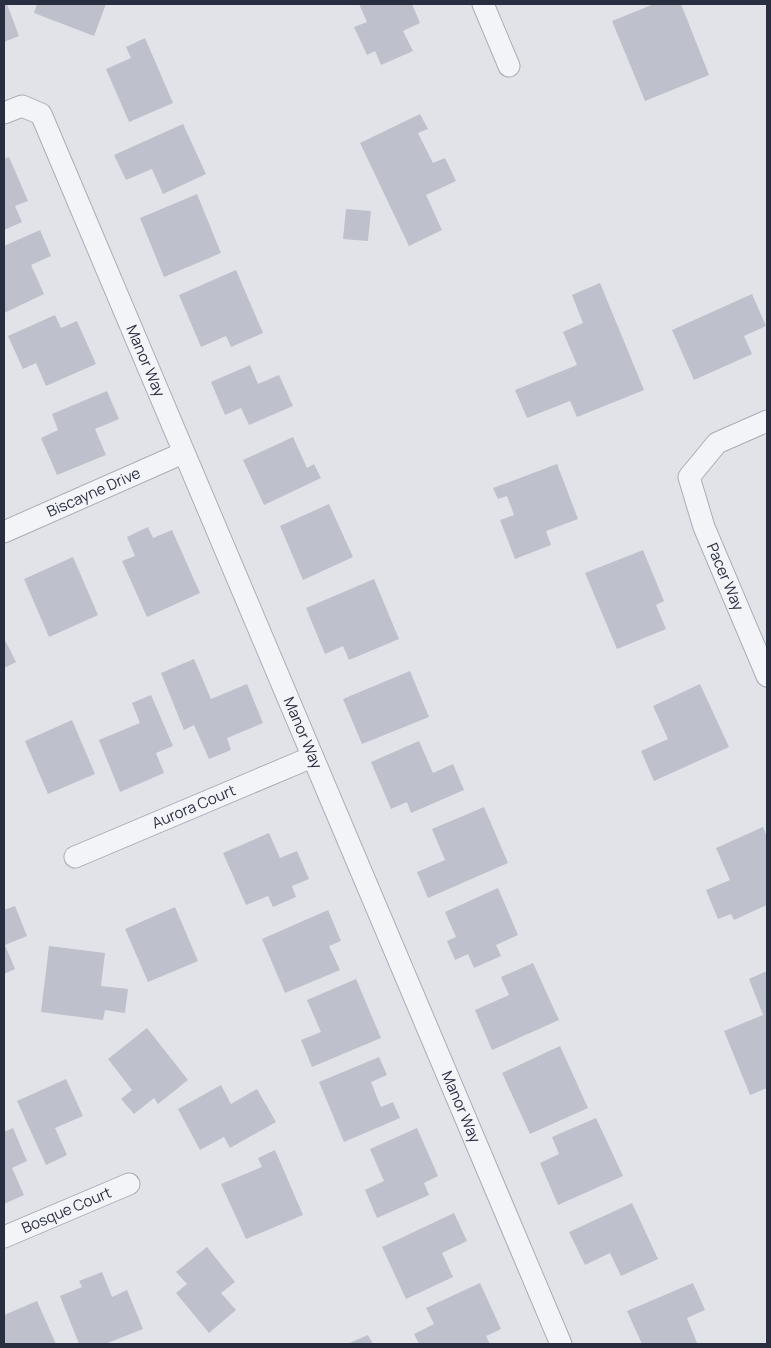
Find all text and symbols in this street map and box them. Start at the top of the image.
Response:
street label: Manor Way [121,321,170,400]
street label: Biscayne Drive [43,462,144,522]
street label: Pacer Way [702,540,749,614]
street label: Manor Way [279,694,328,772]
street label: Aurora Court [149,779,239,833]
street label: Manor Way [437,1068,486,1146]
street label: Bosque Court [18,1182,114,1238]

